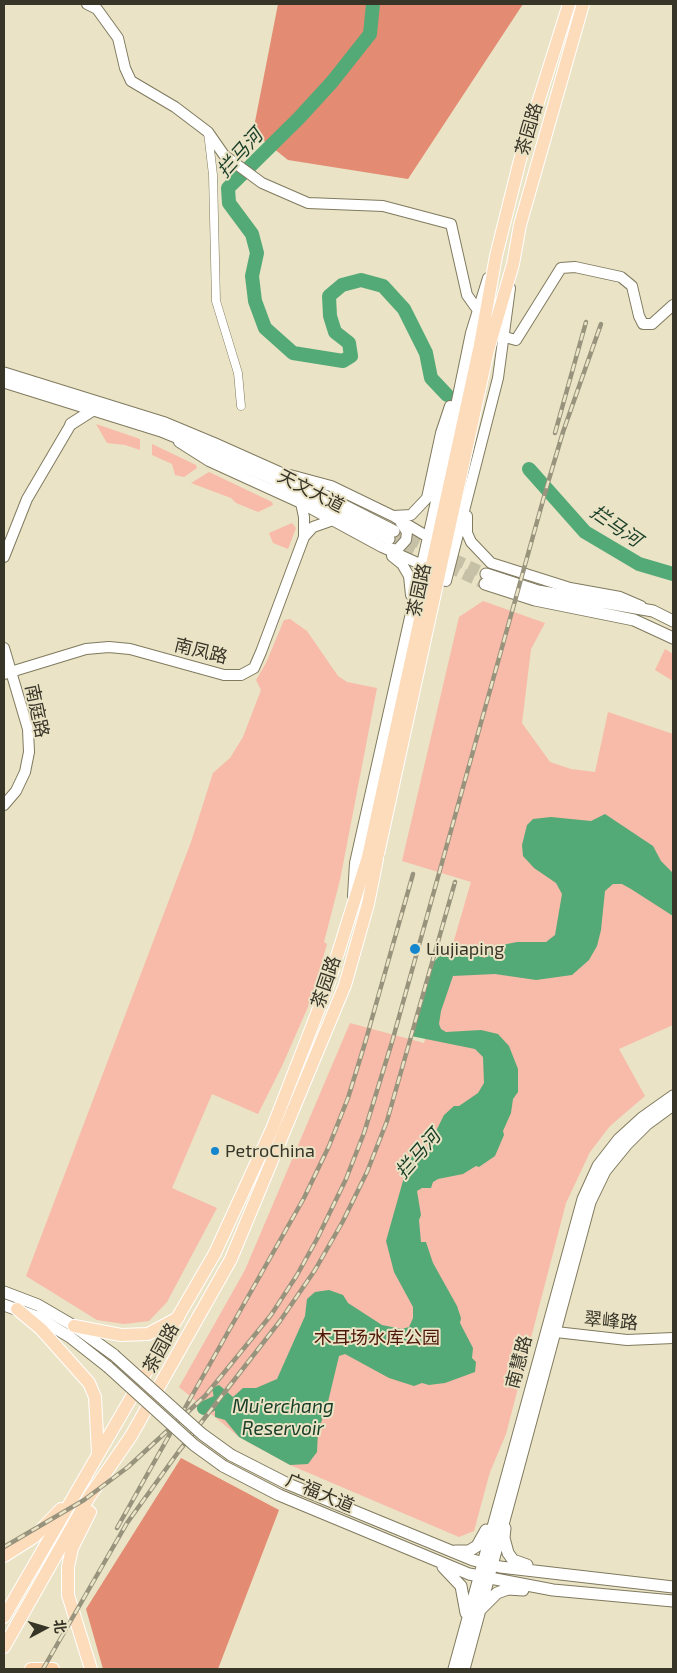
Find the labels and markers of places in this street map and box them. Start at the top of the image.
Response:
place label: Liujiaping [426,938,504,960]
marker: Liujiaping [408,942,422,956]
place label: PetroChina [225,1140,315,1162]
marker: PetroChina [209,1145,221,1157]

